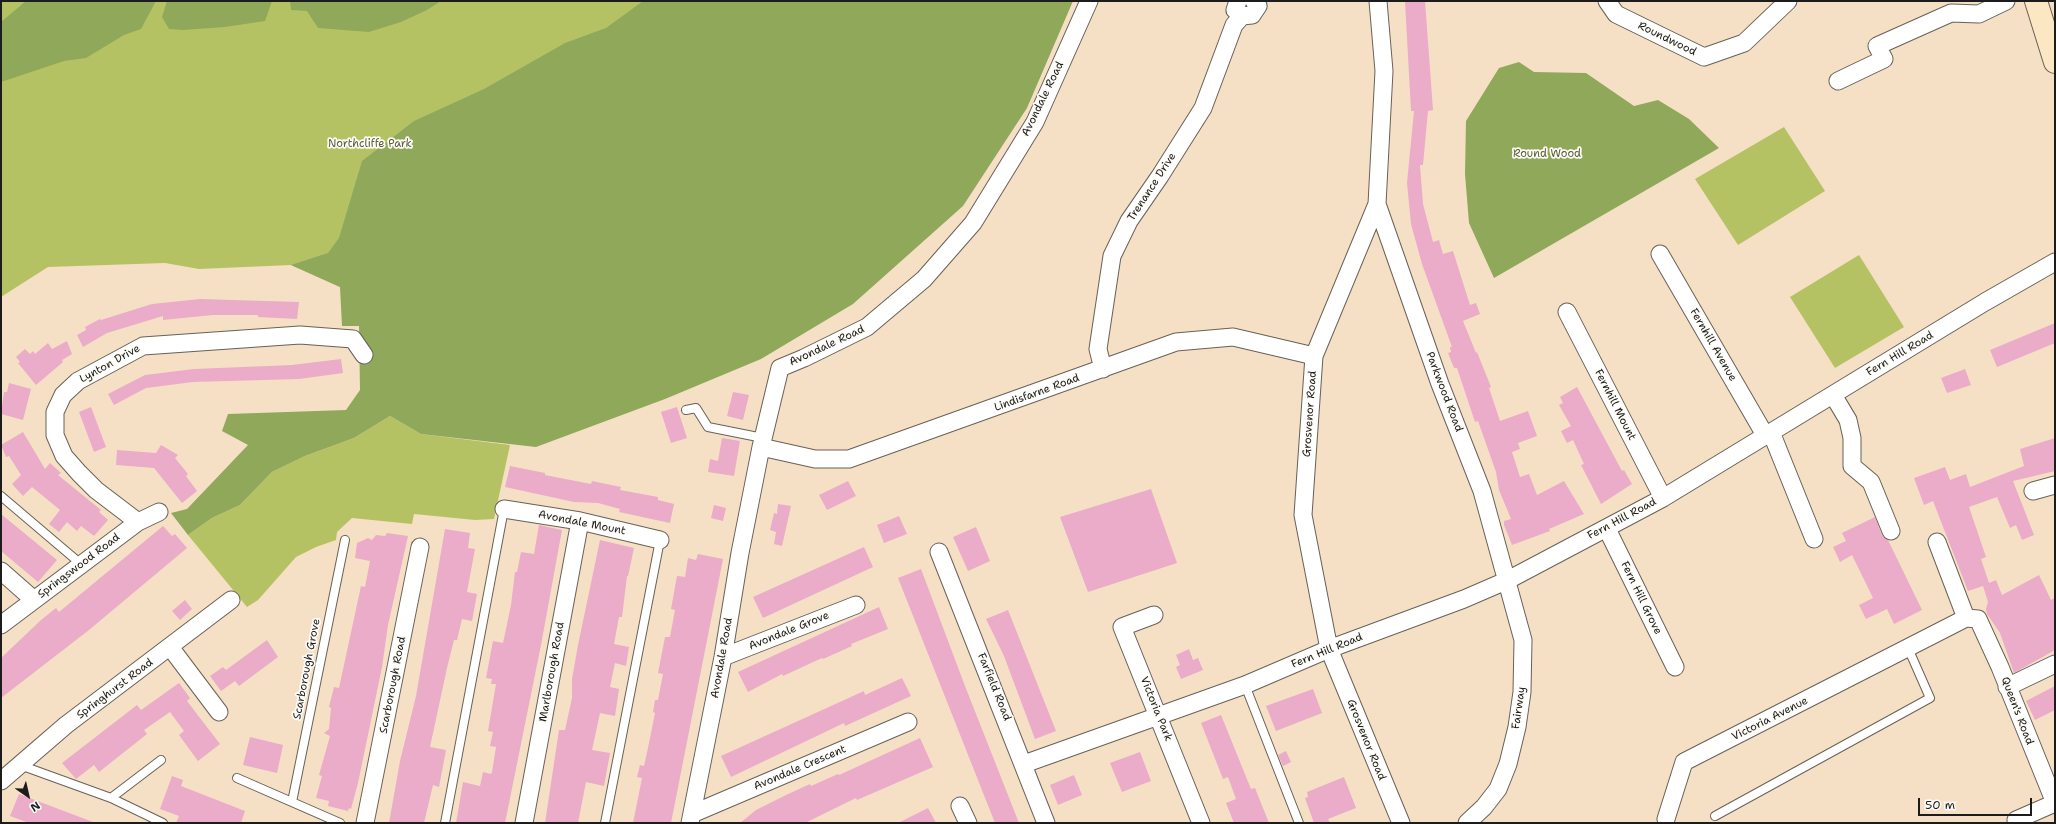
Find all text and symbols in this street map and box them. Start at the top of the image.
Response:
street label: Roundwood [1636,19,1698,59]
street label: Avondale Road [1019,59,1067,139]
park label: Northcliffe Park [328,137,412,151]
park label: Round Wood [1513,147,1581,161]
street label: Trenance Drive [1125,150,1179,224]
street label: Fernhill Avenue [1687,306,1739,384]
street label: Avondale Road [787,323,867,369]
street label: Fern Hill Road [1864,329,1936,379]
street label: Lynton Drive [77,342,143,386]
street label: Parkwood Road [1423,350,1465,434]
street label: Fernhill Mount [1591,367,1639,443]
street label: Grosvenor Road [1300,370,1320,458]
street label: Lindisfarne Road [993,371,1081,415]
street label: Fern Hill Road [1585,495,1659,543]
street label: Avondale Mount [537,508,627,538]
street label: Springswood Road [35,531,123,601]
street label: Fern Hill Grove [1618,559,1664,637]
street label: Avondale Grove [747,609,831,653]
street label: Avondale Road [708,617,736,699]
street label: Scarborough Grove [291,618,323,720]
street label: Marlborough Road [537,621,567,723]
street label: Fern Hill Road [1289,631,1365,671]
street label: Scarborough Road [377,635,409,735]
street label: Farfield Road [974,651,1014,723]
street label: Springhurst Road [74,656,156,722]
street label: Victoria Park [1137,675,1175,743]
street label: Queen's Road [1998,675,2036,747]
street label: Fairway [1509,686,1529,730]
street label: Victoria Avenue [1730,694,1810,744]
street label: Grosvenor Road [1344,698,1388,782]
street label: Avondale Crescent [752,743,848,793]
north arrow [8,776,48,816]
scale bar [1920,790,2034,816]
text: 50 m [1925,797,1955,813]
text: N [27,798,43,815]

